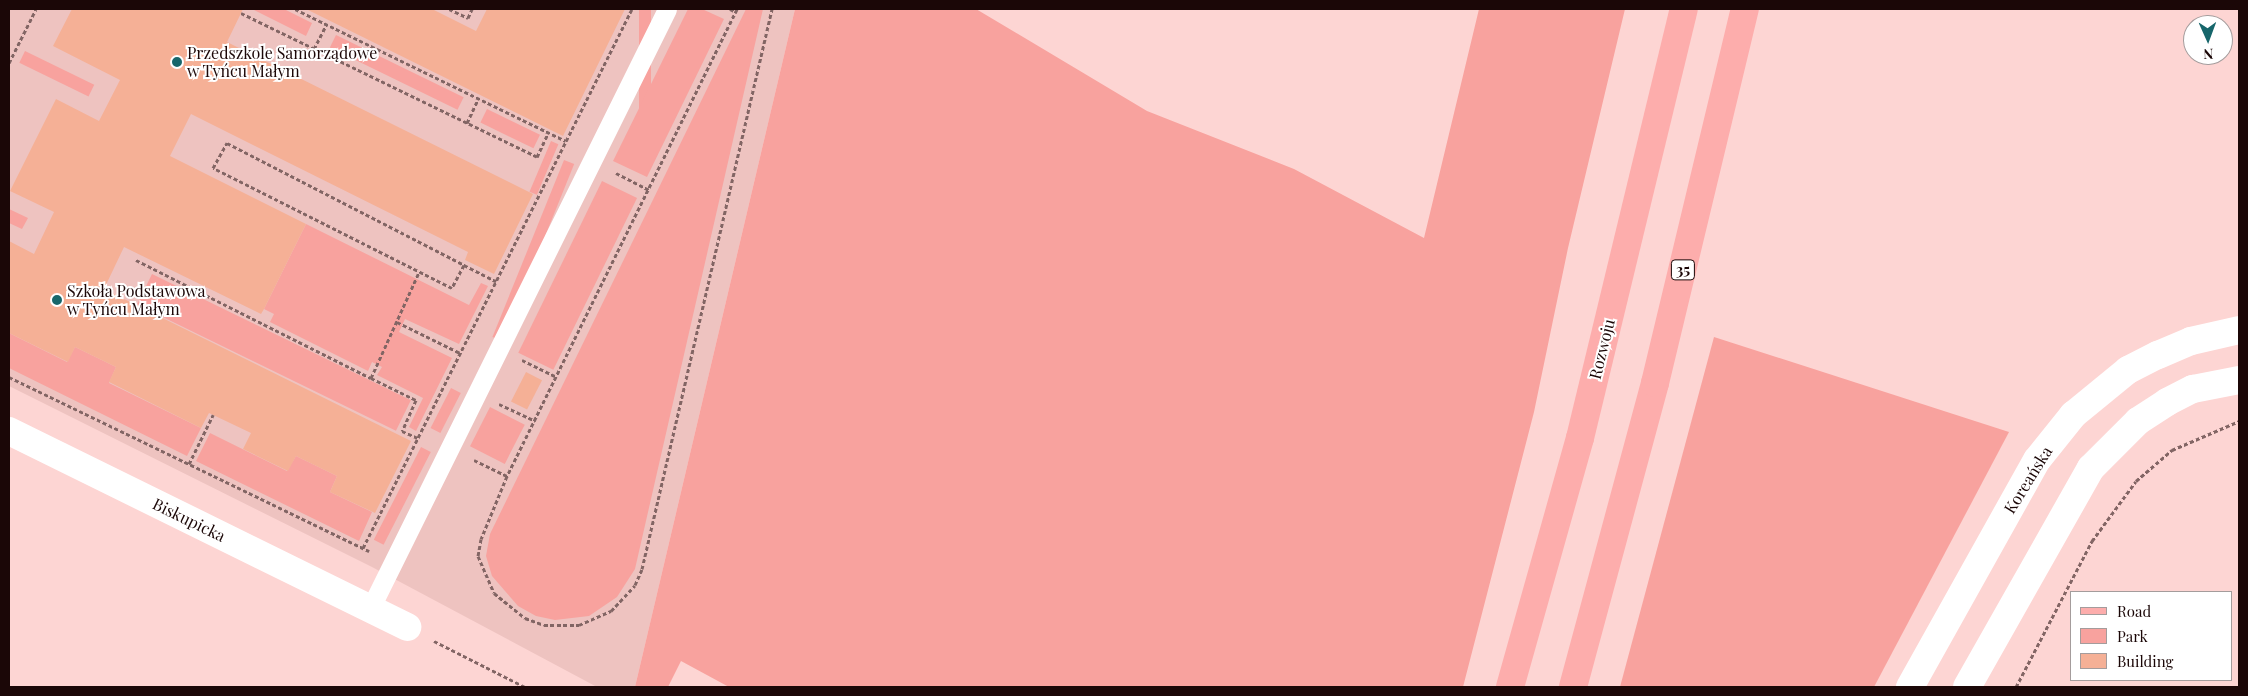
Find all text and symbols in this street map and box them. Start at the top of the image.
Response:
north arrow [2183,15,2233,65]
place label: Przedszkole Samorządowe w Tyńcu Małym [187,43,377,81]
text: N [2203,45,2214,64]
marker: Przedszkole Samorządowe w Tyńcu Małym [171,56,183,68]
road number: 35 [1670,258,1696,282]
place label: Szkoła Podstawowa w Tyńcu Małym [67,281,206,319]
marker: Szkoła Podstawowa w Tyńcu Małym [51,294,63,306]
street label: Rozwoju [1585,317,1619,381]
street label: Koreańska [2000,443,2056,517]
street label: Biskupicka [150,494,228,546]
legend [2070,591,2233,681]
text: Road [2117,601,2151,621]
text: Park [2117,626,2148,646]
text: Building [2117,651,2173,671]

